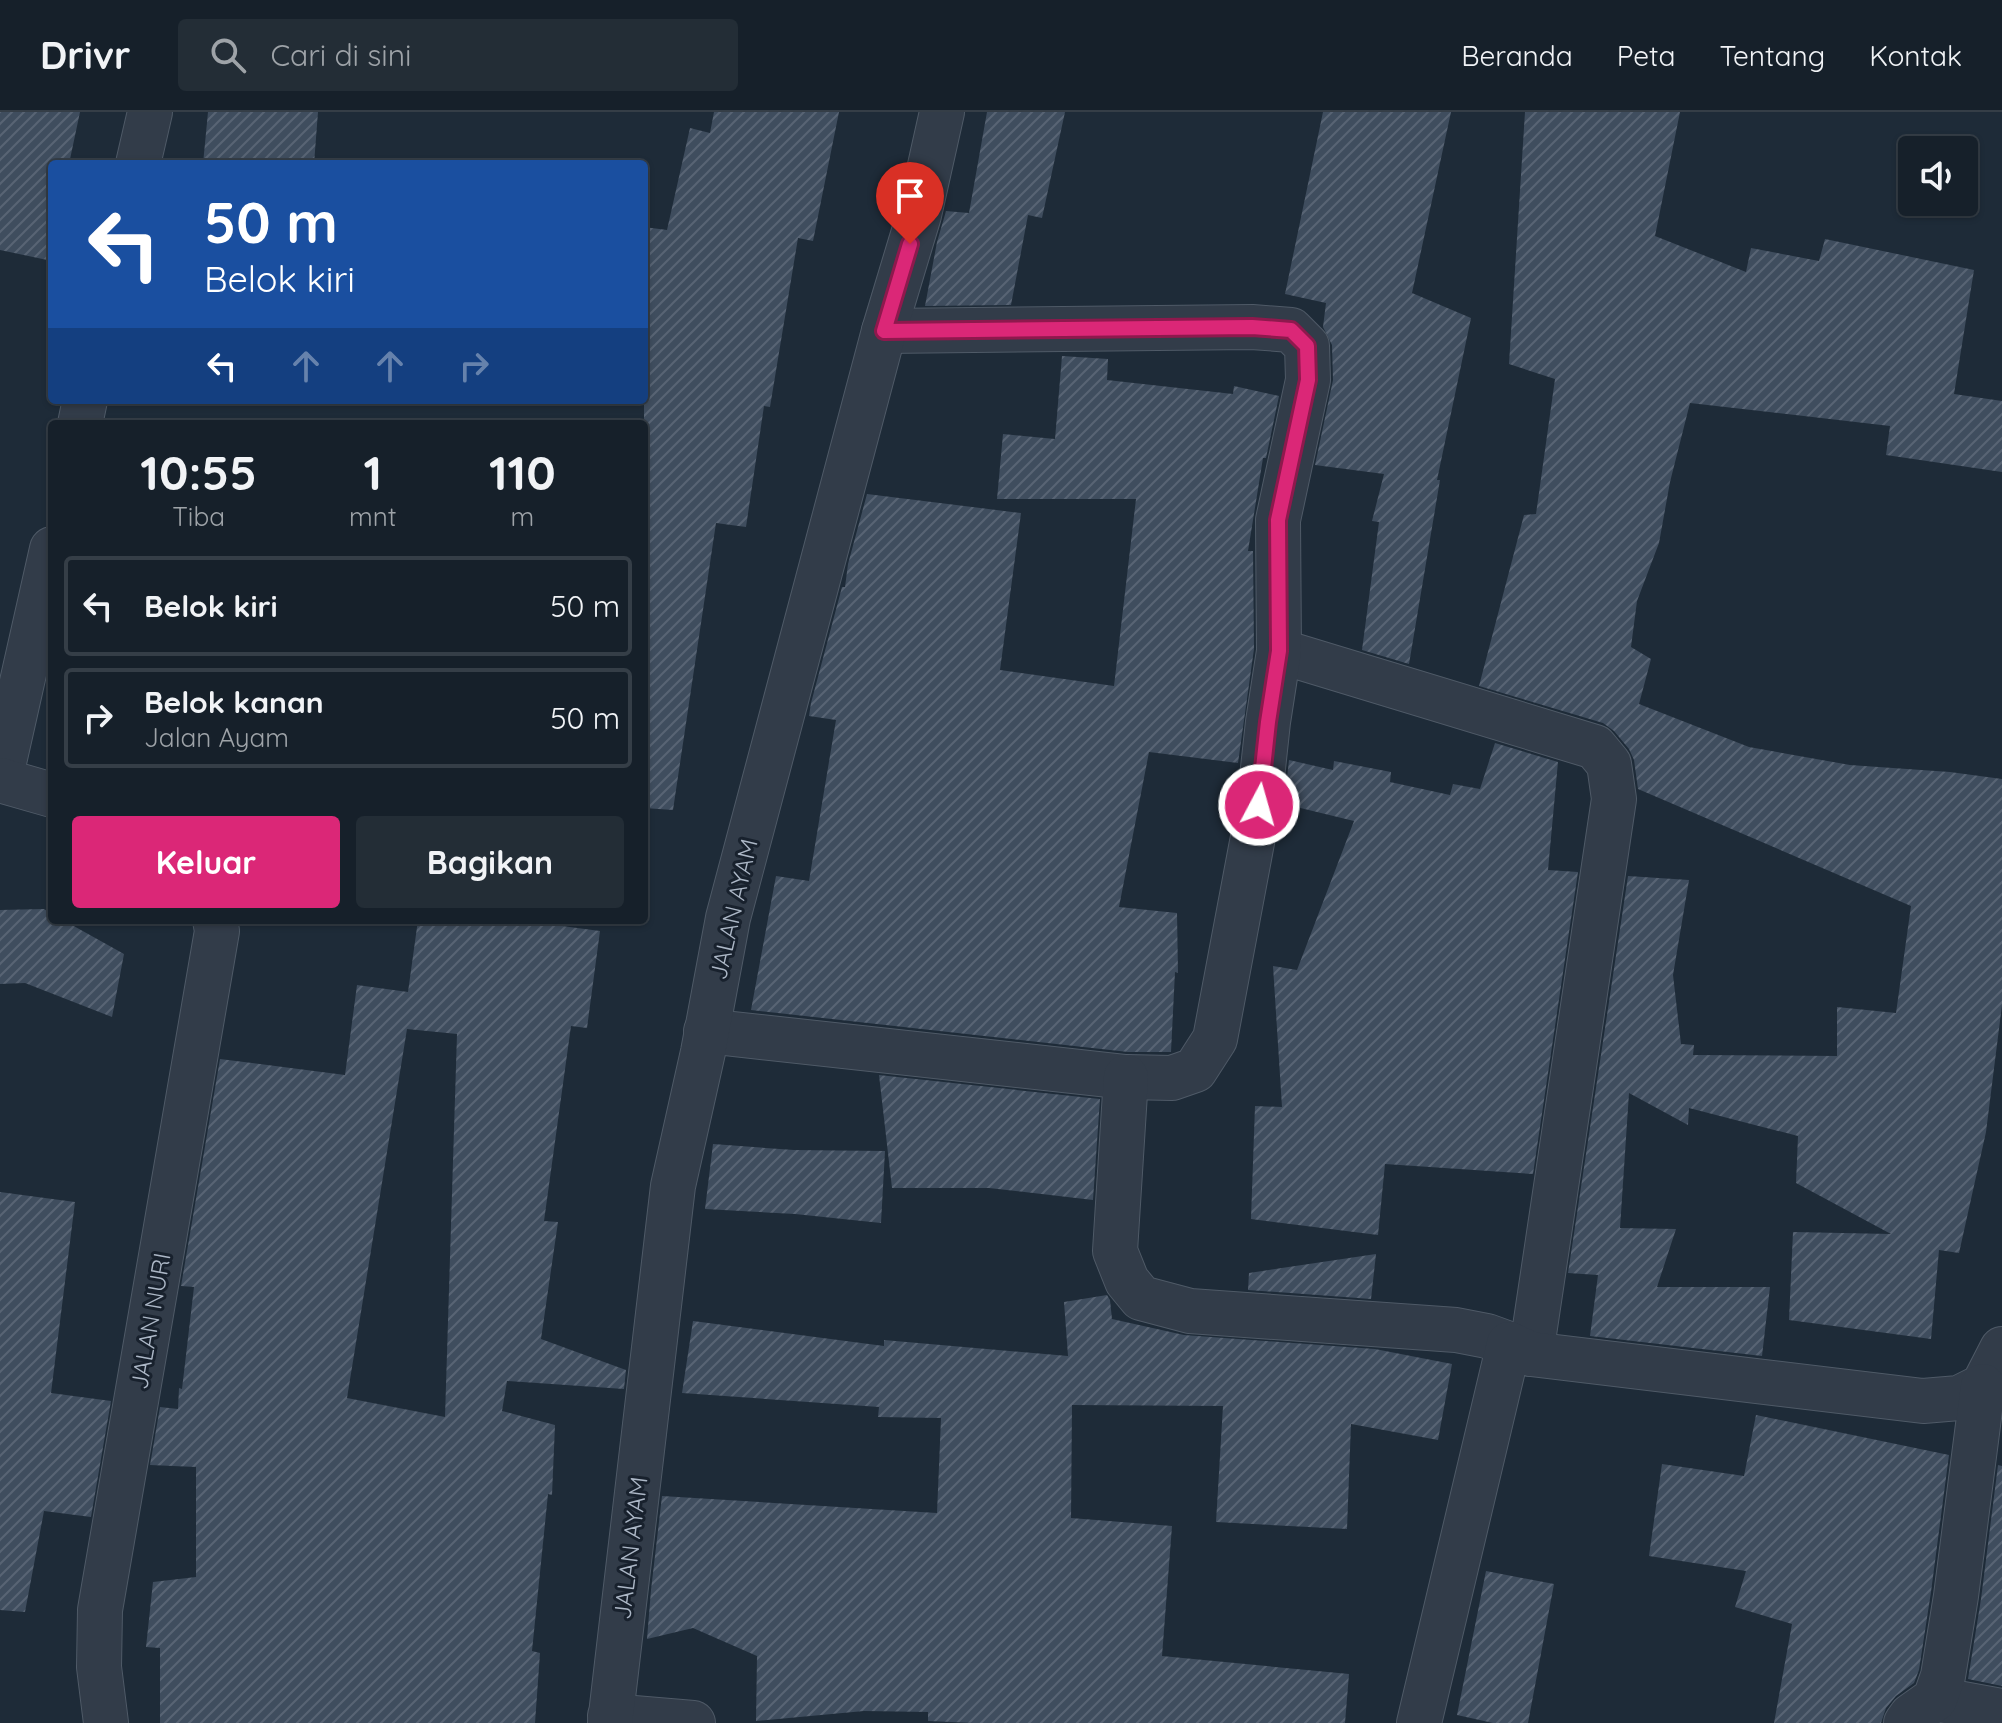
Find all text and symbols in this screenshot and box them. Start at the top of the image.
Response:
search box [178,19,738,91]
text: Drivr [40,31,130,79]
icon: search [206,33,250,77]
text: Cari di sini [270,36,411,74]
text: Beranda [1461,38,1573,73]
text: Peta [1617,38,1675,73]
text: Tentang [1719,38,1825,73]
text: Kontak [1869,38,1962,73]
map controls [1898,136,1978,216]
button: sound [1898,136,1978,216]
pin [876,162,944,244]
icon: arrive [888,174,932,218]
text: 50 m [204,187,338,257]
icon: left [72,192,176,296]
text: Belok kiri [204,256,355,301]
icon: left [200,344,244,388]
icon: ahead [284,344,328,388]
icon: ahead [368,344,412,388]
icon: right [452,344,496,388]
text: 10:55 [140,442,257,502]
text: 1 [364,442,382,502]
text: 110 [489,442,556,502]
text: Tiba [172,500,225,533]
text: mnt [349,500,397,533]
text: m [510,500,534,533]
icon: left [76,584,120,628]
text: Belok kiri [144,587,278,625]
text: 50 m [550,587,620,625]
text: Belok kanan [144,683,324,721]
icon: right [76,696,120,740]
text: 50 m [550,699,620,737]
text: Jalan Ayam [144,721,289,754]
position arrow [1217,763,1301,847]
button: Keluar [72,816,340,908]
button: Bagikan [356,816,624,908]
street label: JALAN AYAM [702,836,764,982]
street label: JALAN NURI [123,1250,177,1392]
street label: JALAN AYAM [606,1475,654,1621]

